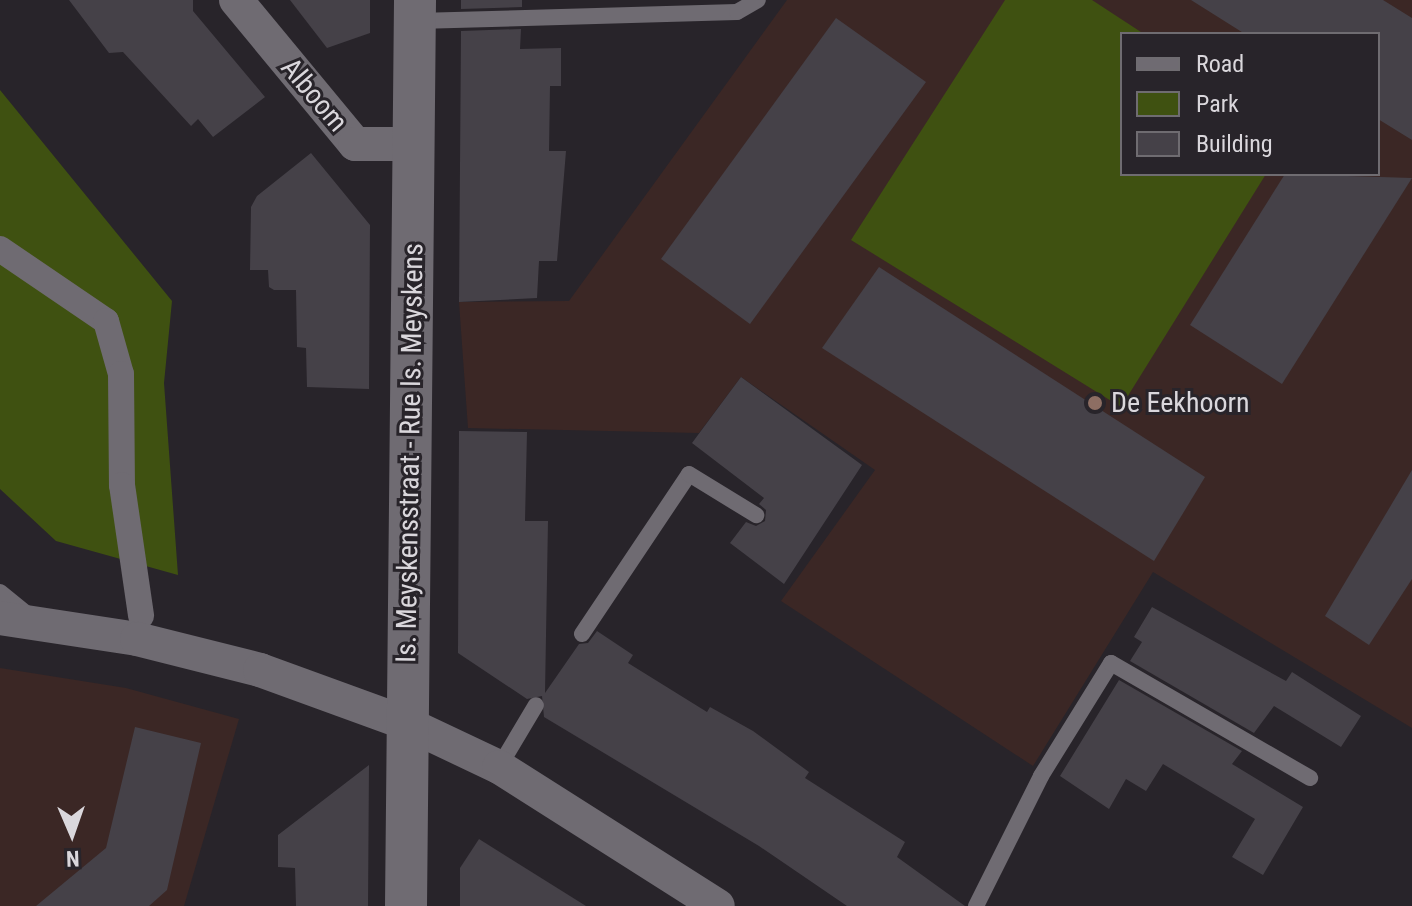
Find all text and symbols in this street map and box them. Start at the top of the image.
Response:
legend [1120,32,1380,176]
text: Road [1196,50,1244,78]
street label: Alboom [274,51,354,139]
text: Park [1196,90,1239,118]
text: Building [1196,130,1273,158]
street label: Is. Meyskensstraat - Rue Is. Meyskens [390,243,430,663]
place label: De Eekhoorn [1111,386,1250,420]
marker: De Eekhoorn [1086,394,1104,412]
north arrow [32,794,112,874]
text: N [66,846,80,871]

